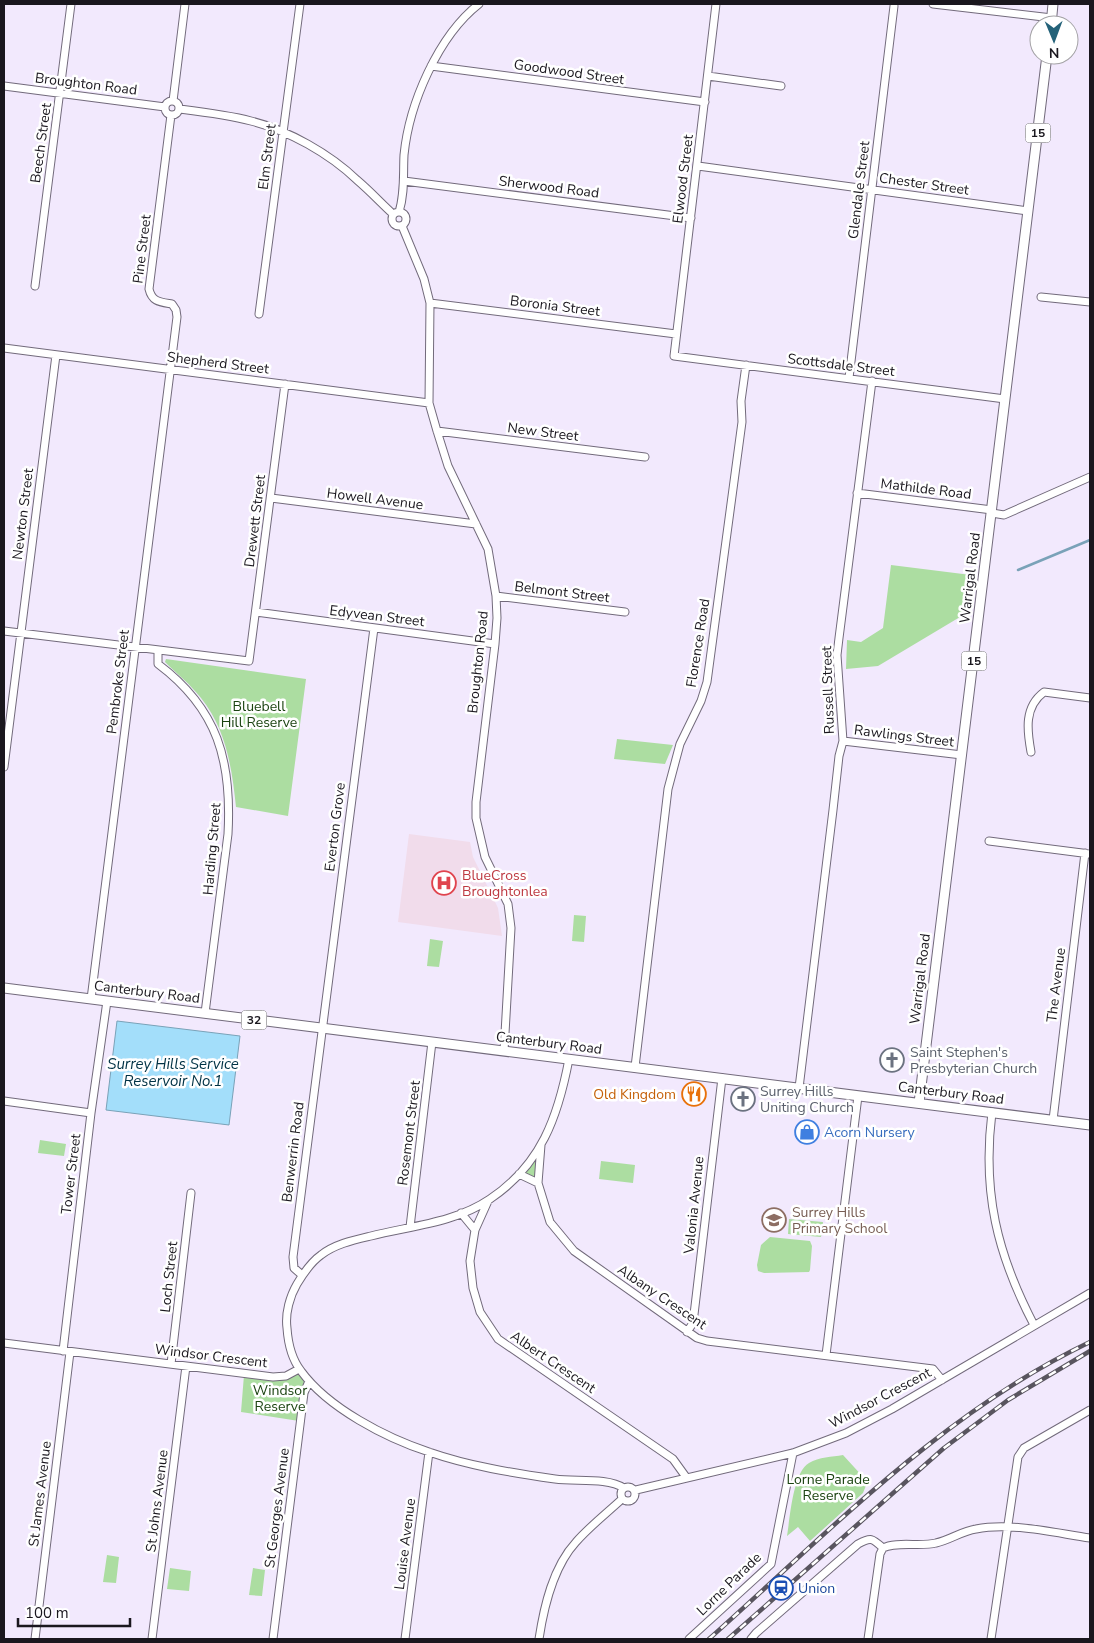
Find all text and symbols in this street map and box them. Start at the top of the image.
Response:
north arrow [1029,15,1079,65]
text: N [1049,43,1060,62]
street label: Goodwood Street [513,55,625,89]
street label: Broughton Road [34,68,138,100]
street label: Beech Street [26,102,56,184]
street label: Elm Street [254,123,280,191]
road number: 15 [1026,124,1050,142]
street label: Elwood Street [668,133,698,224]
street label: Glendale Street [844,140,874,240]
street label: Chester Street [878,168,970,200]
street label: Sherwood Road [498,171,600,203]
street label: Pine Street [128,213,156,285]
street label: Boronia Street [509,291,601,321]
street label: Shepherd Street [166,347,270,379]
street label: Scottsdale Street [786,349,896,381]
street label: New Street [506,418,580,446]
street label: Newton Street [8,467,38,561]
street label: Drewett Street [240,473,270,568]
street label: Mathilde Road [880,474,972,504]
street label: Howell Avenue [326,484,424,514]
street label: Warrigal Road [955,532,985,624]
street label: Belmont Street [513,577,611,607]
street label: Florence Road [682,597,714,689]
street label: Edyvean Street [328,601,426,631]
street label: Broughton Road [463,610,493,714]
street label: Pembroke Street [102,629,134,735]
street label: Russell Street [817,645,839,734]
road number: 15 [962,651,986,670]
park label: Bluebell Hill Reserve [221,697,297,732]
street label: Rawlings Street [853,720,955,752]
street label: Everton Grove [320,781,350,873]
street label: Harding Street [199,802,225,896]
place label: BlueCross Broughtonlea [462,866,548,901]
hospital icon: BlueCross Broughtonlea [431,870,457,896]
street label: Warrigal Road [905,933,935,1025]
street label: The Avenue [1042,947,1070,1023]
street label: Canterbury Road [93,976,201,1008]
road number: 32 [242,1010,266,1030]
street label: Canterbury Road [495,1027,603,1059]
place label: Saint Stephen's Presbyterian Church [910,1043,1037,1078]
church icon: Saint Stephen's Presbyterian Church [879,1047,905,1073]
water label: Surrey Hills Service Reservoir No.1 [107,1054,239,1091]
street label: Canterbury Road [897,1077,1005,1109]
street label: Rosemont Street [393,1079,425,1187]
restaurant icon: Old Kingdom [681,1081,707,1107]
place label: Surrey Hills Uniting Church [760,1082,854,1117]
place label: Old Kingdom [593,1085,676,1104]
church icon: Surrey Hills Uniting Church [730,1086,756,1112]
street label: Benwerrin Road [277,1101,309,1203]
shop icon: Acorn Nursery [794,1119,820,1145]
place label: Acorn Nursery [824,1123,916,1142]
street label: Tower Street [57,1133,85,1215]
street label: Valonia Avenue [679,1155,709,1256]
place label: Surrey Hills Primary School [792,1203,888,1238]
school or university icon: Surrey Hills Primary School [761,1207,787,1233]
street label: Loch Street [156,1240,182,1314]
street label: Albany Crescent [614,1260,710,1334]
street label: Albert Crescent [507,1326,599,1398]
street label: Windsor Crescent [154,1340,268,1372]
street label: Windsor Crescent [826,1363,934,1433]
park label: Windsor Reserve [253,1381,307,1416]
street label: St James Avenue [24,1440,56,1548]
street label: St Georges Avenue [260,1447,294,1569]
street label: St Johns Avenue [141,1449,173,1553]
park label: Lorne Parade Reserve [786,1470,870,1505]
street label: Louise Avenue [390,1497,420,1591]
street label: Lorne Parade [692,1548,766,1620]
station icon: Union [768,1575,794,1601]
place label: Union [798,1579,835,1598]
scale bar [18,1596,130,1628]
text: 100 m [25,1603,69,1623]

